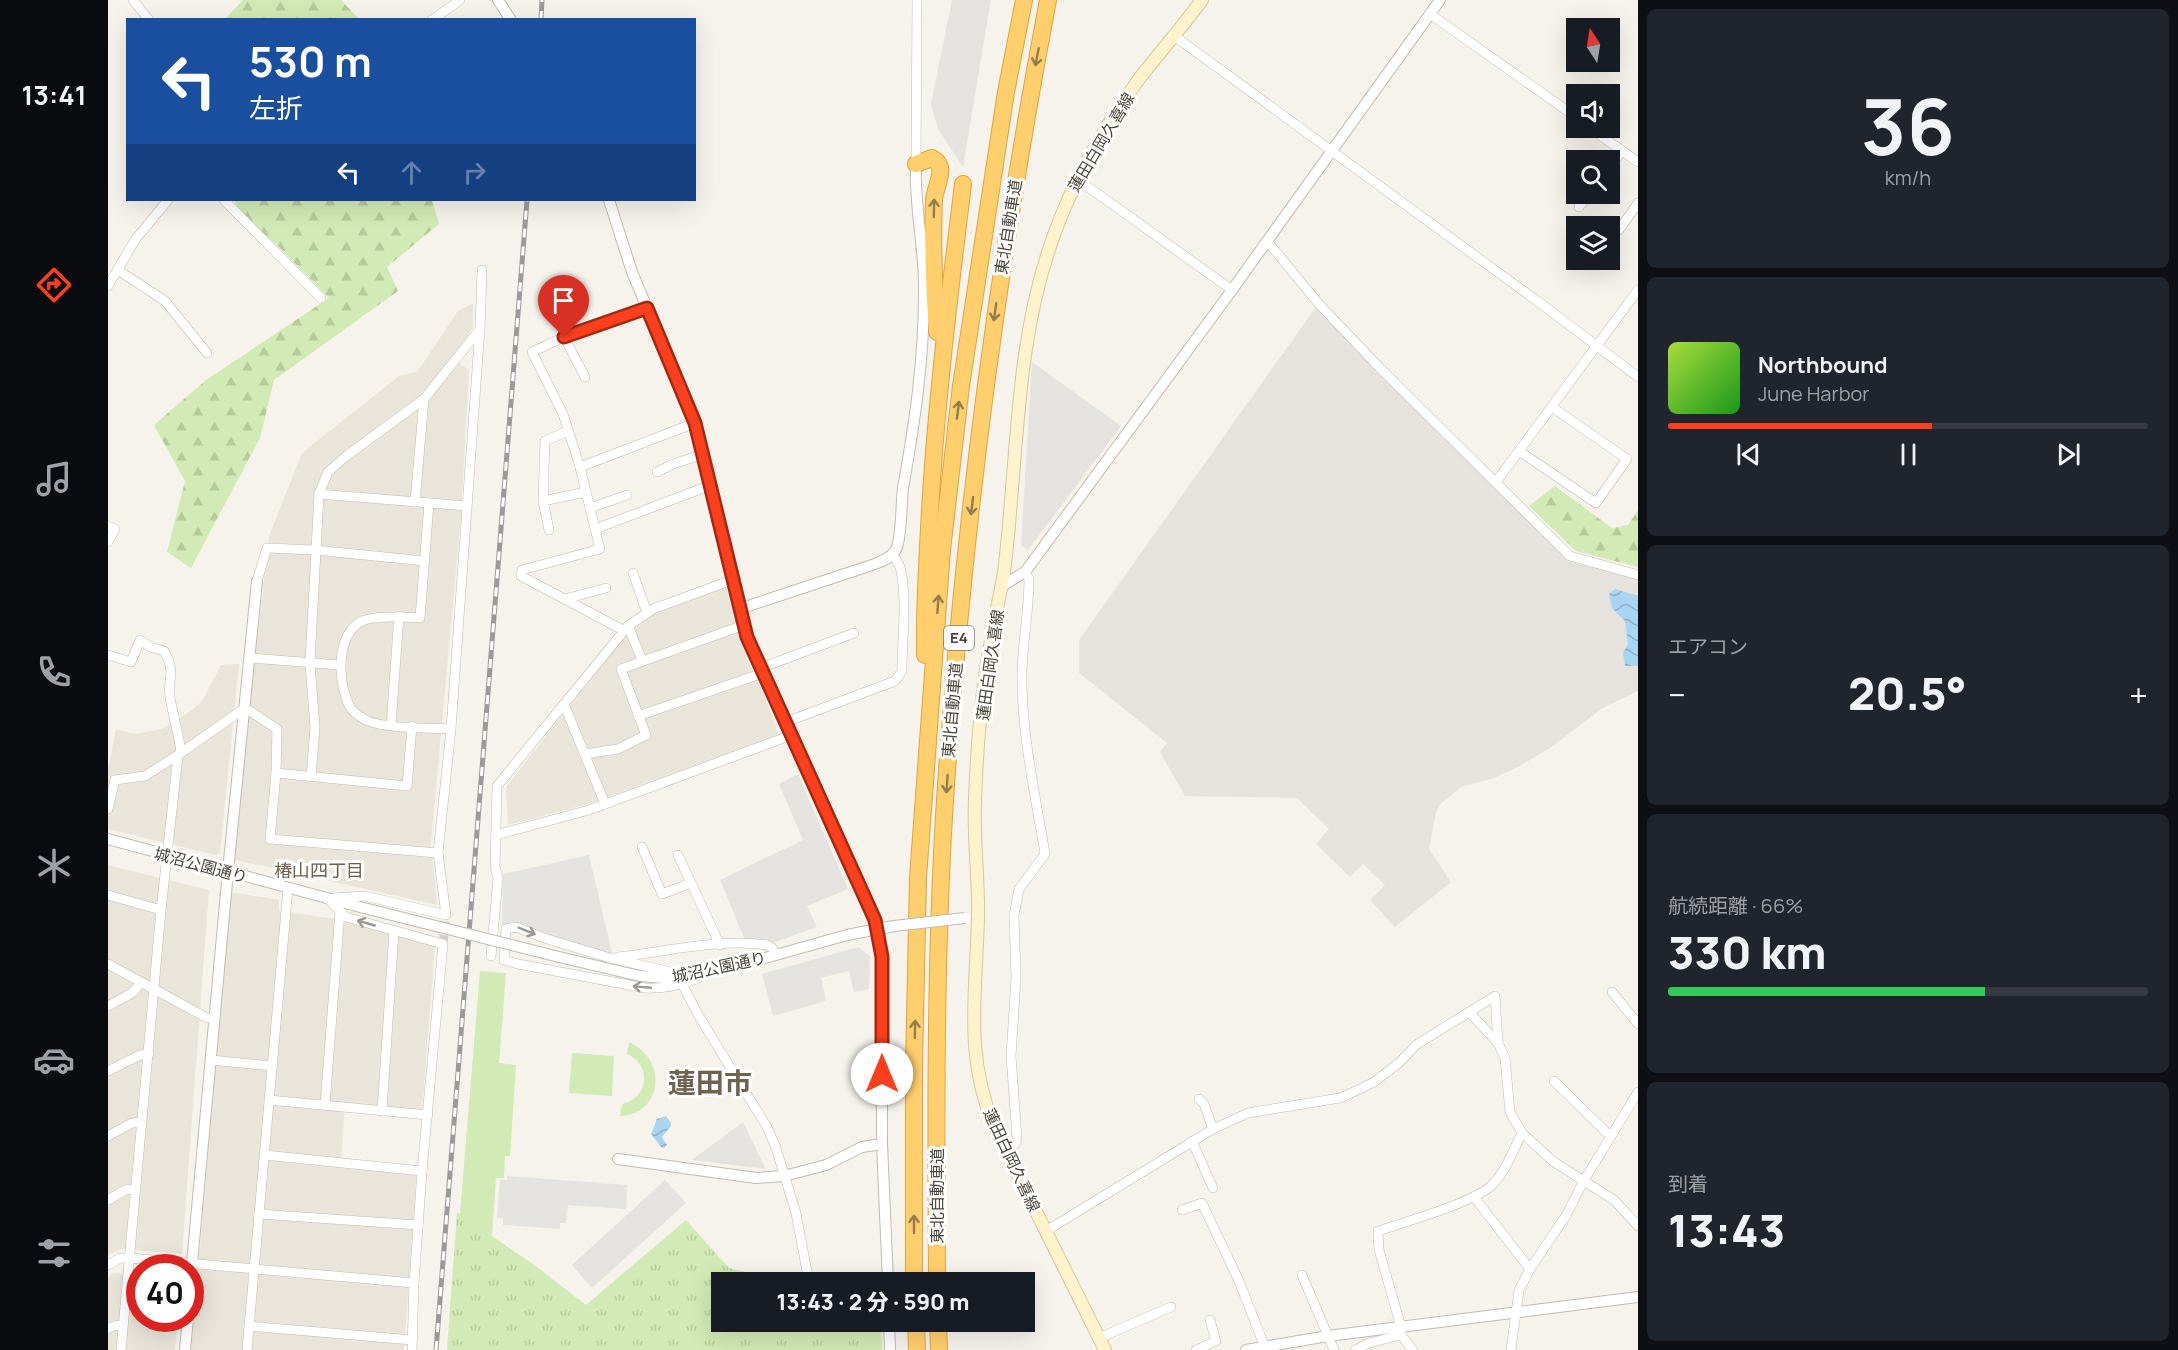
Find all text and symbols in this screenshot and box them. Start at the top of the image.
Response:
north arrow [1566,18,1620,72]
map controls [1566,18,1620,270]
text: 530 m [249,32,372,90]
icon: left [150,42,228,120]
one-way arrow [1031,47,1042,67]
text: 36 [1861,72,1955,178]
text: 13:41 [21,76,87,113]
button: sound [1566,84,1620,138]
street label: 蓮田白岡久喜線 [1063,88,1139,196]
text: 左折 [249,89,303,126]
button: search [1566,150,1620,204]
icon: left [332,156,365,189]
icon: ahead [395,156,428,189]
icon: right [458,156,491,189]
text: km/h [1885,164,1931,191]
street label: 東北自動車道 [990,178,1026,276]
one-way arrow [928,199,940,219]
button: layers [1566,216,1620,270]
icon: directions [33,264,75,306]
pin [538,275,589,337]
icon: arrive [547,284,580,317]
one-way arrow [990,302,1001,322]
text: Northbound [1758,350,1888,380]
text: June Harbor [1758,380,1870,407]
one-way arrow [953,400,964,420]
icon: previous [1732,438,1765,471]
icon: pause [1892,438,1925,471]
icon: next [2052,438,2085,471]
icon: music [33,458,75,500]
one-way arrow [966,495,977,515]
one-way arrow [933,594,944,614]
street label: 蓮田白岡久喜線 [971,608,1009,722]
road number: E4 [944,626,974,650]
text: エアコン [1668,633,1748,660]
icon: phone [33,651,75,693]
street label: 東北自動車道 [937,661,967,759]
text: 20.5° [1848,662,1967,724]
text: − [1668,672,1686,717]
text: + [2129,672,2148,717]
one-way arrow [941,773,952,793]
street label: 城沼公園通り [152,842,250,888]
icon: climate [33,845,75,887]
district label: 椿山四丁目 [274,858,364,882]
text: 航続距離 · 66% [1668,892,1803,919]
one-way arrow [357,917,376,928]
text: 330 km [1668,921,1827,983]
one-way arrow [518,926,536,937]
street label: 城沼公園通り [670,946,768,988]
one-way arrow [633,982,652,993]
one-way arrow [909,1020,920,1040]
icon: car [33,1039,75,1081]
position arrow [850,1042,914,1106]
district label: 蓮田市 [668,1063,752,1101]
street label: 蓮田白岡久喜線 [978,1105,1046,1215]
street label: 東北自動車道 [926,1148,948,1244]
text: 到着 [1668,1170,1708,1197]
text: 13:43 [1668,1199,1785,1261]
one-way arrow [908,1215,920,1235]
icon: filters [33,1232,75,1274]
speed limit sign: 40 [126,1254,204,1332]
text: 13:43 · 2 分 · 590 m [776,1287,970,1317]

